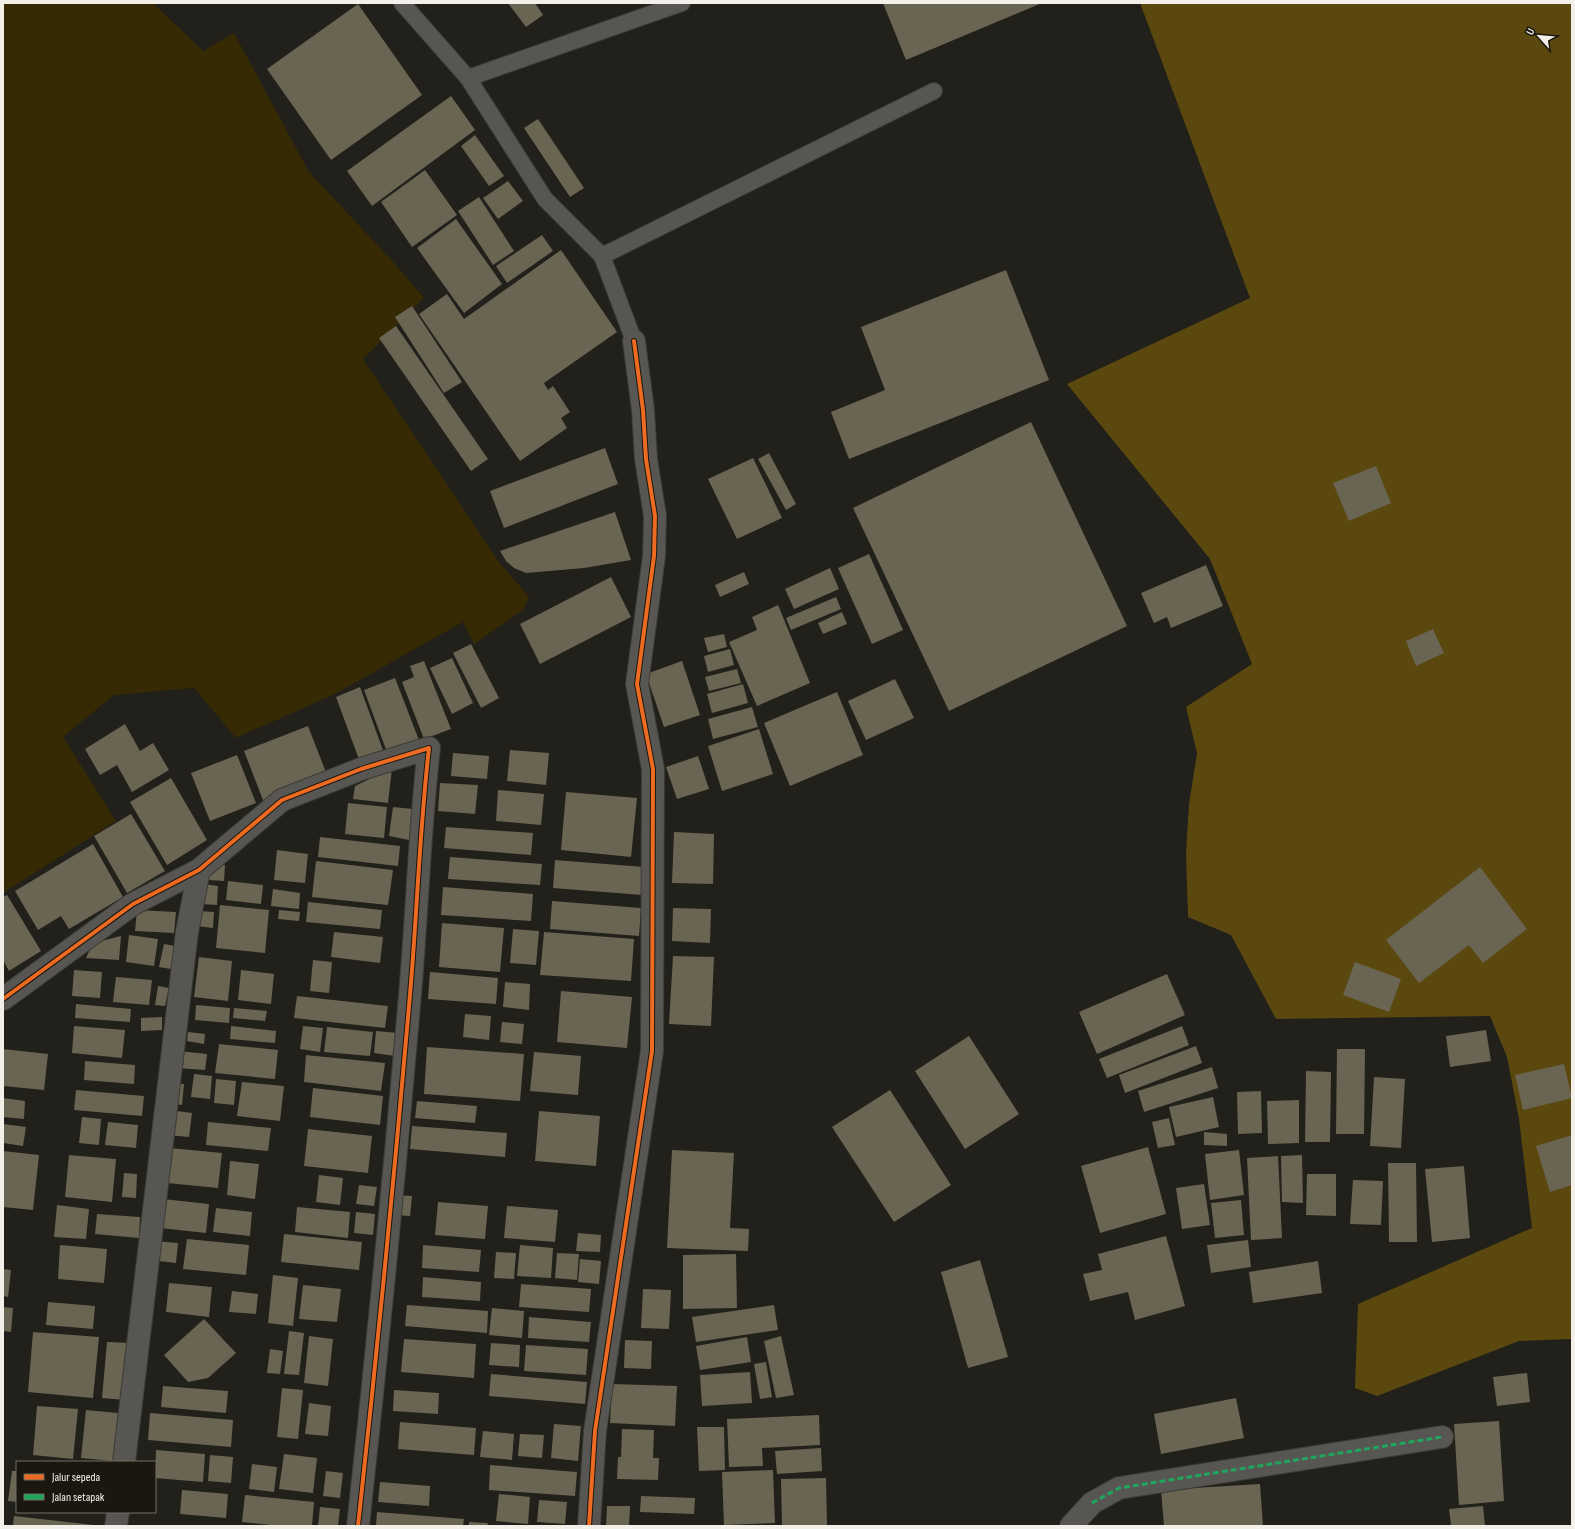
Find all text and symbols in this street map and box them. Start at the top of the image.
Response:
north arrow [1519,16,1559,56]
text: U [1523,26,1538,37]
legend [16,1461,156,1513]
text: Jalur sepeda [51,1470,101,1485]
text: Jalan setapak [51,1490,105,1505]

